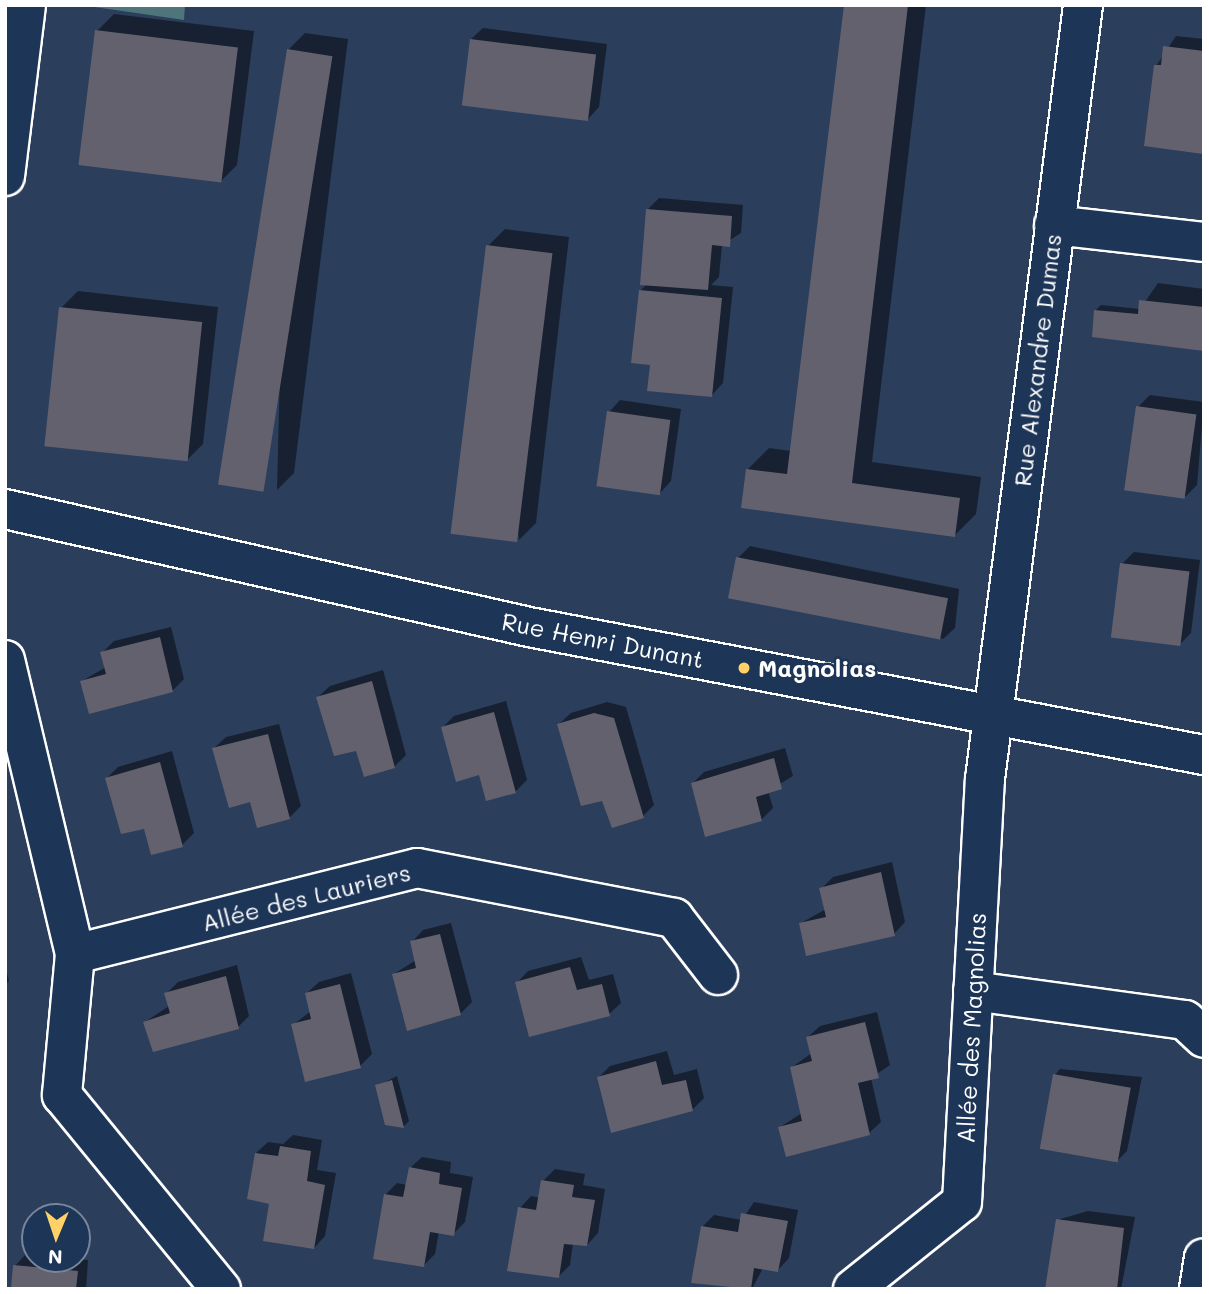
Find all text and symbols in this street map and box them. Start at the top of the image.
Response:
street label: Rue Alexandre Dumas [1007,232,1067,488]
street label: Rue Henri Dunant [500,606,706,674]
place label: Magnolias [758,654,876,682]
marker: Magnolias [736,660,752,676]
street label: Allée des Lauriers [199,857,413,937]
street label: Allée des Magnolias [951,912,991,1144]
north arrow [21,1203,91,1273]
text: N [48,1245,63,1270]

